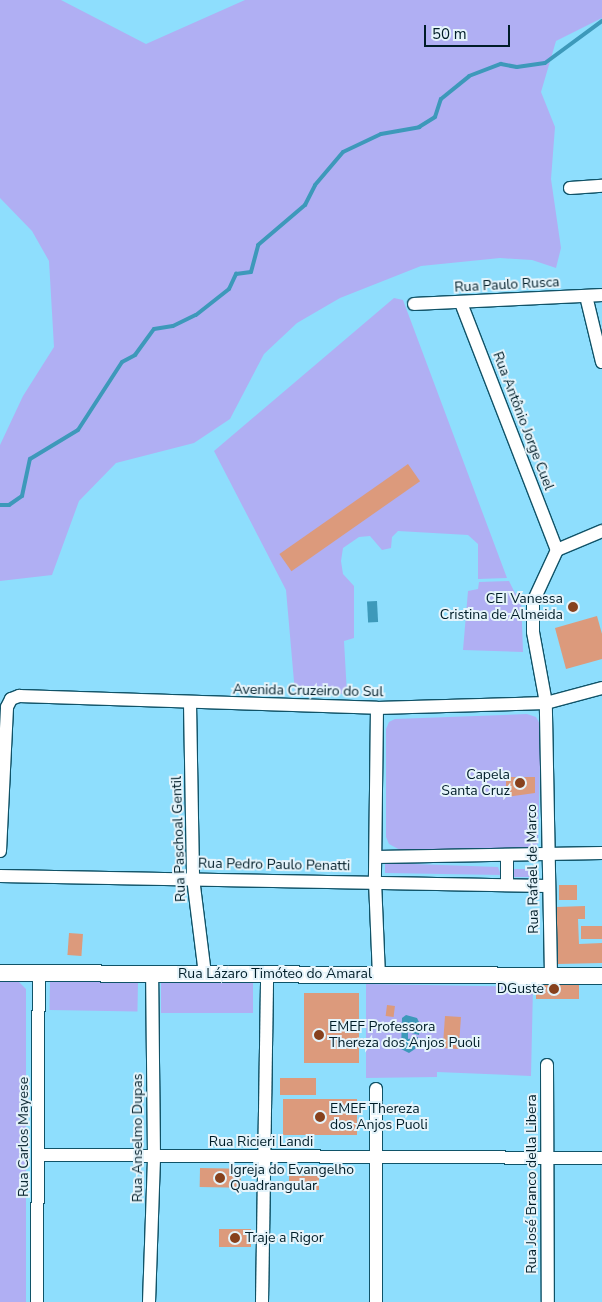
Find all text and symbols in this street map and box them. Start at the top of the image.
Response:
scale bar [427,15,513,47]
text: 50 m [432,24,467,44]
street label: Rua Paulo Rusca [454,274,560,296]
street label: Rua Antônio Jorge Cuel [489,349,557,493]
place label: CEI Vanessa Cristina de Almeida [440,591,563,624]
marker: CEI Vanessa Cristina de Almeida [567,601,579,613]
street label: Avenida Cruzeiro do Sul [233,681,383,701]
place label: Capela Santa Cruz [441,767,510,800]
street label: Rua Paschoal Gentil [168,776,190,902]
marker: Capela Santa Cruz [514,777,526,789]
street label: Rua Rafael de Marco [523,804,543,934]
street label: Rua Pedro Paulo Penatti [198,855,350,875]
street label: Rua Lázaro Timóteo do Amaral [178,966,372,982]
place label: DGuste [497,981,544,997]
marker: DGuste [548,983,560,995]
place label: EMEF Professora Thereza dos Anjos Puoli [329,1019,480,1052]
marker: EMEF Professora Thereza dos Anjos Puoli [313,1029,325,1041]
street label: Rua Anselmo Dupas [130,1074,146,1202]
street label: Rua Carlos Mayese [16,1077,32,1197]
street label: Rua José Branco della Libera [524,1094,540,1274]
place label: EMEF Thereza dos Anjos Puoli [330,1101,428,1134]
marker: EMEF Thereza dos Anjos Puoli [314,1111,326,1123]
street label: Rua Ricieri Landi [209,1134,313,1150]
place label: Igreja do Evangelho Quadrangular [230,1162,354,1194]
marker: Igreja do Evangelho Quadrangular [214,1172,226,1184]
place label: Traje a Rigor [245,1230,324,1246]
marker: Traje a Rigor [229,1232,241,1244]

